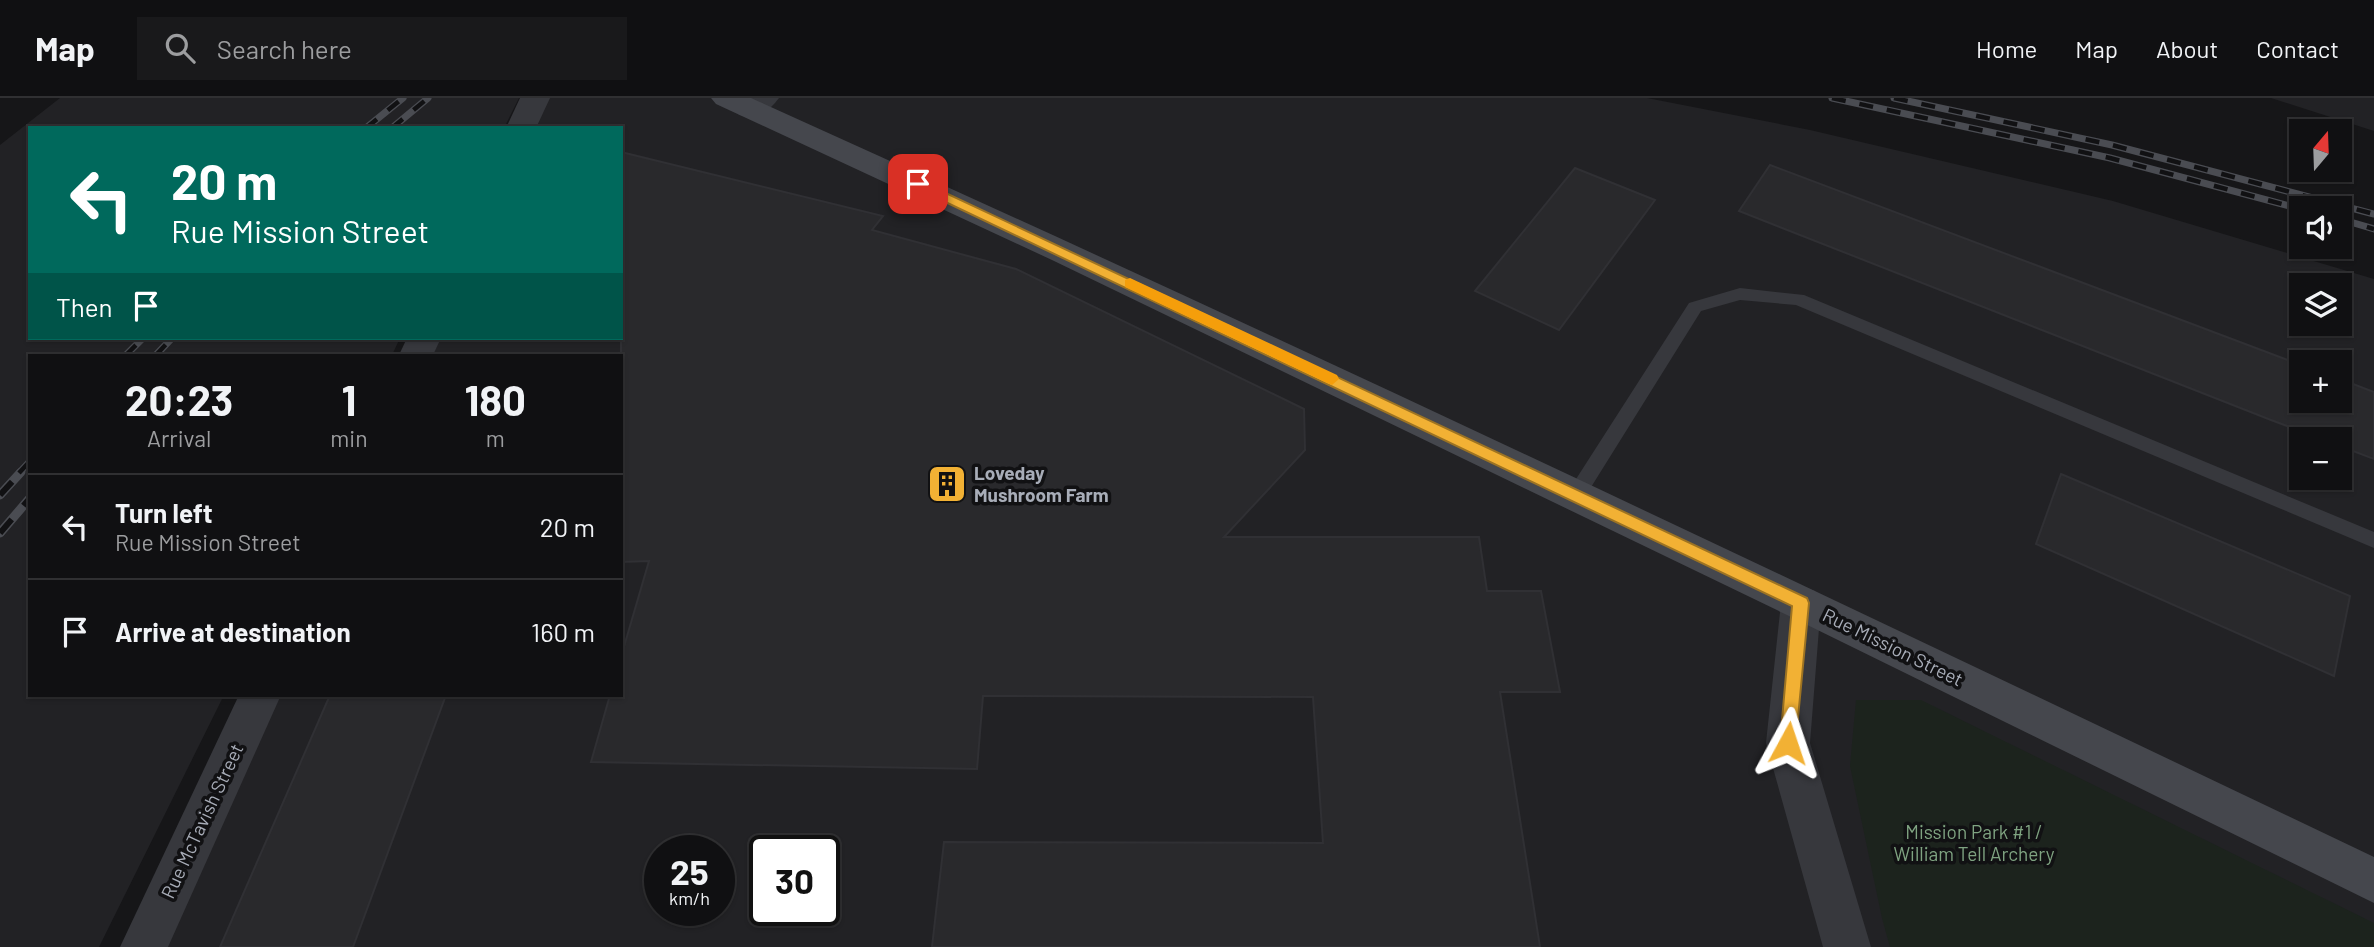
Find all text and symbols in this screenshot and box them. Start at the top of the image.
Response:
search box [137,17,627,80]
text: Map [35,28,95,68]
icon: search [161,29,199,67]
text: Search here [217,33,352,64]
text: Home [1976,34,2037,63]
text: Map [2075,34,2118,63]
text: About [2156,34,2218,63]
text: Contact [2256,34,2339,63]
north arrow [2289,119,2352,182]
map controls [2289,119,2352,490]
text: 20 m [171,151,277,210]
icon: left [56,154,147,245]
pin [888,154,948,214]
icon: arrive [899,165,937,203]
button: sound [2289,196,2352,259]
text: Rue Mission Street [171,211,429,249]
button: layers [2289,273,2352,336]
icon: arrive [127,287,165,325]
text: Then [56,291,113,322]
button: + [2289,350,2352,413]
text: 20:23 [125,374,233,424]
text: 1 [341,374,356,424]
text: 180 [464,374,526,424]
text: Arrival [147,424,211,452]
text: min [330,424,368,452]
text: m [486,424,505,452]
button: − [2289,427,2352,490]
place label: Loveday Mushroom Farm [974,461,1109,506]
building icon: Loveday Mushroom Farm [926,463,968,505]
text: Turn left [115,497,213,528]
icon: left [56,508,94,546]
text: 20 m [540,511,595,542]
text: Rue Mission Street [115,528,301,556]
street label: Rue Mission Street [1819,603,1967,690]
icon: arrive [56,613,94,651]
text: Arrive at destination [115,616,351,647]
text: 160 m [531,616,595,647]
position arrow [1751,706,1825,780]
street label: Rue McTavish Street [156,740,248,902]
park label: Mission Park #1 / William Tell Archery [1893,820,2055,865]
speed limit sign: 30 [749,835,840,926]
text: 25 [670,850,709,892]
text: km/h [669,887,710,909]

